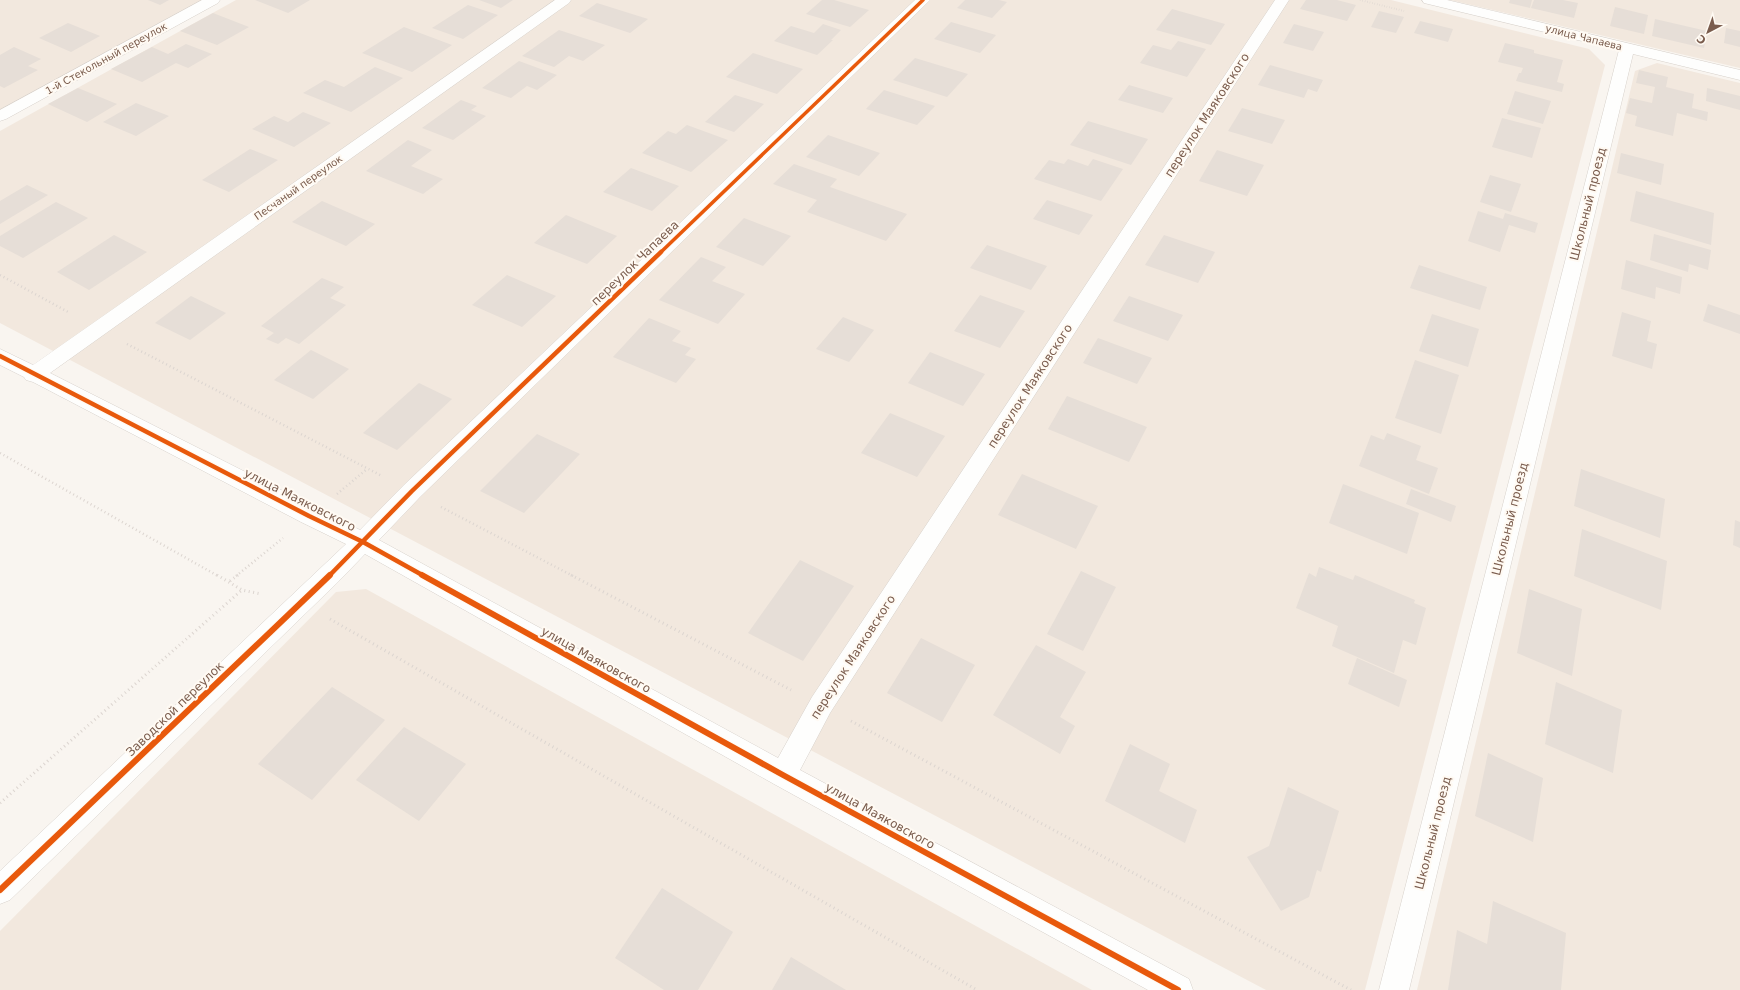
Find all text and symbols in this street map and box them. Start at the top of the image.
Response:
north arrow [1688,12,1728,52]
street label: 1-й Стекольный переулок [44,20,169,96]
street label: улица Чапаева [1544,23,1623,52]
text: С [1694,32,1709,47]
street label: переулок Маяковского [1162,50,1252,180]
street label: Школьный проезд [1567,146,1609,262]
street label: Песчаный переулок [252,153,344,222]
street label: переулок Чапаева [588,218,682,308]
street label: переулок Маяковского [985,321,1075,451]
street label: Школьный проезд [1489,461,1531,577]
street label: улица Маяковского [242,466,358,534]
street label: переулок Маяковского [808,592,898,722]
street label: улица Маяковского [539,624,653,696]
street label: Заводской переулок [123,659,227,759]
street label: Школьный проезд [1412,775,1454,891]
street label: улица Маяковского [823,780,937,852]

